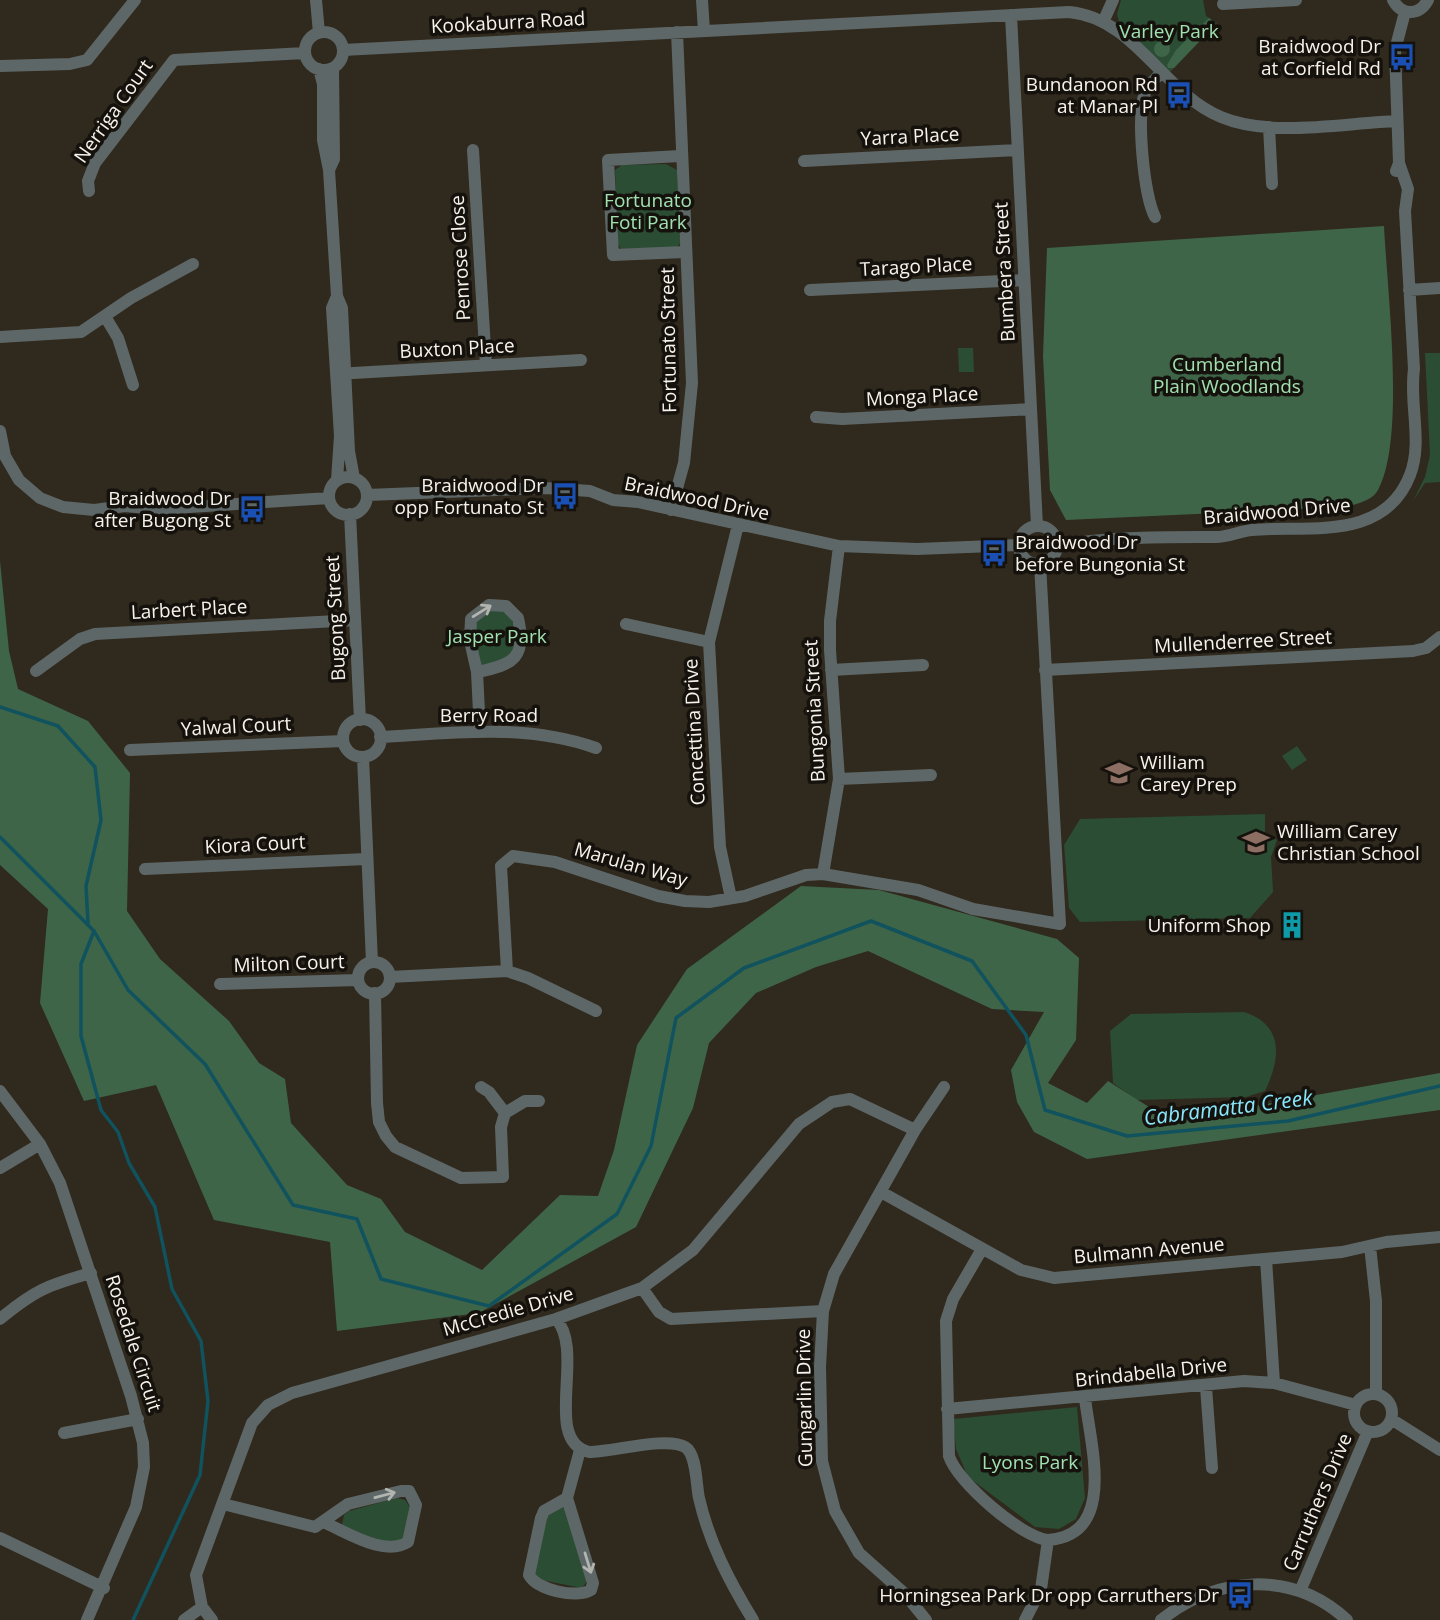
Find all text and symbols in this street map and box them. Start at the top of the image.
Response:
street label: Kookaburra Road [430,5,586,39]
park label: Varley Park [1119,18,1219,44]
place label: Braidwood Dr at Corfield Rd [1258,33,1381,81]
bus stop icon: Braidwood Dr at Corfield Rd [1387,42,1417,72]
street label: Nerriga Court [68,54,158,168]
place label: Bundanoon Rd at Manar Pl [1026,71,1158,119]
bus stop icon: Bundanoon Rd at Manar Pl [1164,80,1194,110]
street label: Yarra Place [860,120,960,152]
park label: Fortunato Foti Park [604,187,692,235]
street label: Penrose Close [444,195,476,321]
street label: Bumbera Street [987,201,1021,343]
street label: Tarago Place [859,250,973,282]
street label: Fortunato Street [654,267,682,413]
street label: Buxton Place [399,332,515,364]
park label: Cumberland Plain Woodlands [1153,351,1301,399]
street label: Monga Place [865,380,979,412]
street label: Braidwood Drive [622,470,772,526]
place label: Braidwood Dr opp Fortunato St [394,472,544,520]
bus stop icon: Braidwood Dr opp Fortunato St [550,481,580,511]
place label: Braidwood Dr after Bugong St [94,485,231,533]
street label: Braidwood Drive [1202,492,1352,530]
bus stop icon: Braidwood Dr after Bugong St [237,494,267,524]
place label: Braidwood Dr before Bungonia St [1015,529,1185,577]
bus stop icon: Braidwood Dr before Bungonia St [979,538,1009,568]
street label: Bugong Street [319,554,351,681]
street label: Larbert Place [130,593,248,625]
one-way arrow [472,604,491,619]
park label: Jasper Park [445,623,547,649]
street label: Mullenderree Street [1154,623,1333,659]
street label: Bungonia Street [797,639,831,783]
street label: Concettina Drive [677,658,711,806]
street label: Berry Road [440,702,538,728]
street label: Yalwal Court [180,710,292,742]
place label: William Carey Prep [1140,749,1237,797]
school or university icon: William Carey Prep [1104,758,1134,788]
place label: William Carey Christian School [1277,818,1420,866]
school or university icon: William Carey Christian School [1241,827,1271,857]
street label: Kiora Court [204,828,306,860]
street label: Marulan Way [571,835,691,893]
building icon: Uniform Shop [1277,910,1307,940]
place label: Uniform Shop [1147,912,1271,938]
street label: Milton Court [233,948,345,978]
water label: Cabramatta Creek [1142,1083,1315,1131]
street label: Bulmann Avenue [1073,1230,1225,1270]
street label: Rosedale Circuit [100,1271,168,1415]
street label: McCredie Drive [439,1280,577,1342]
street label: Gungarlin Drive [790,1329,818,1467]
street label: Brindabella Drive [1074,1351,1228,1393]
street label: Carruthers Drive [1276,1429,1358,1575]
park label: Lyons Park [982,1449,1078,1475]
one-way arrow [374,1488,396,1501]
one-way arrow [583,1552,596,1574]
bus stop icon: Horningsea Park Dr opp Carruthers Dr [1225,1580,1255,1610]
place label: Horningsea Park Dr opp Carruthers Dr [879,1582,1219,1608]

